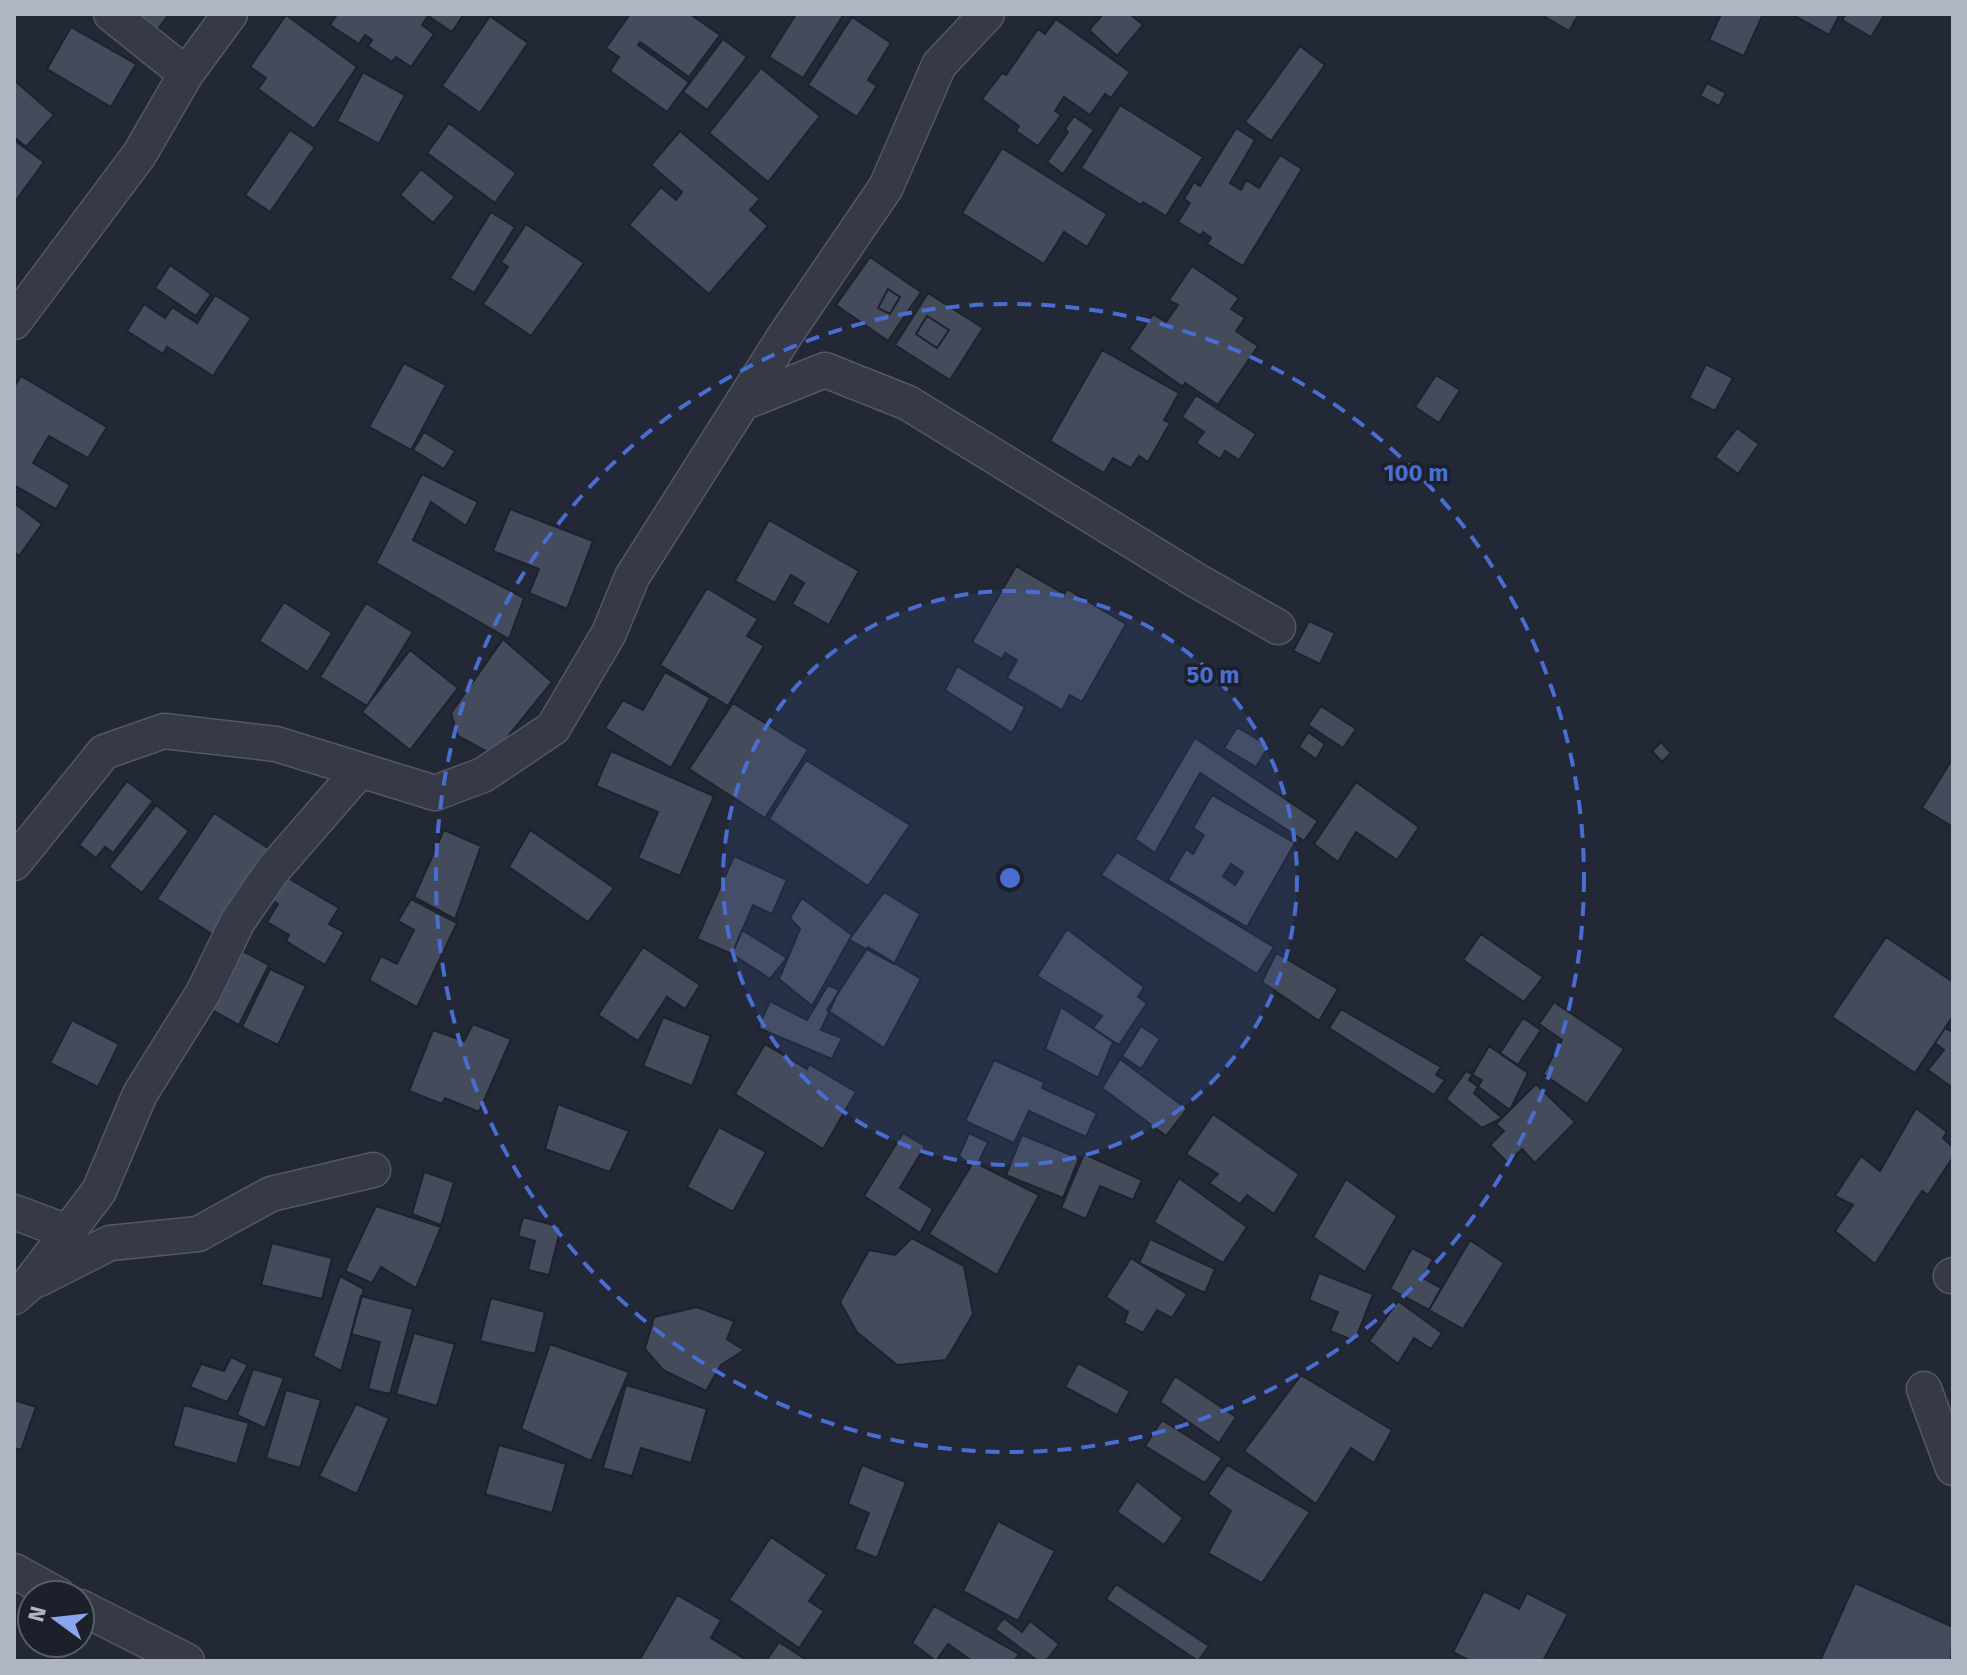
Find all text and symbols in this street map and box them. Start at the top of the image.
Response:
text: 100 m [1383,459,1449,487]
text: 50 m [1187,661,1239,689]
centre of rings [996,864,1024,892]
north arrow [16,1579,96,1659]
text: N [22,1603,52,1624]

